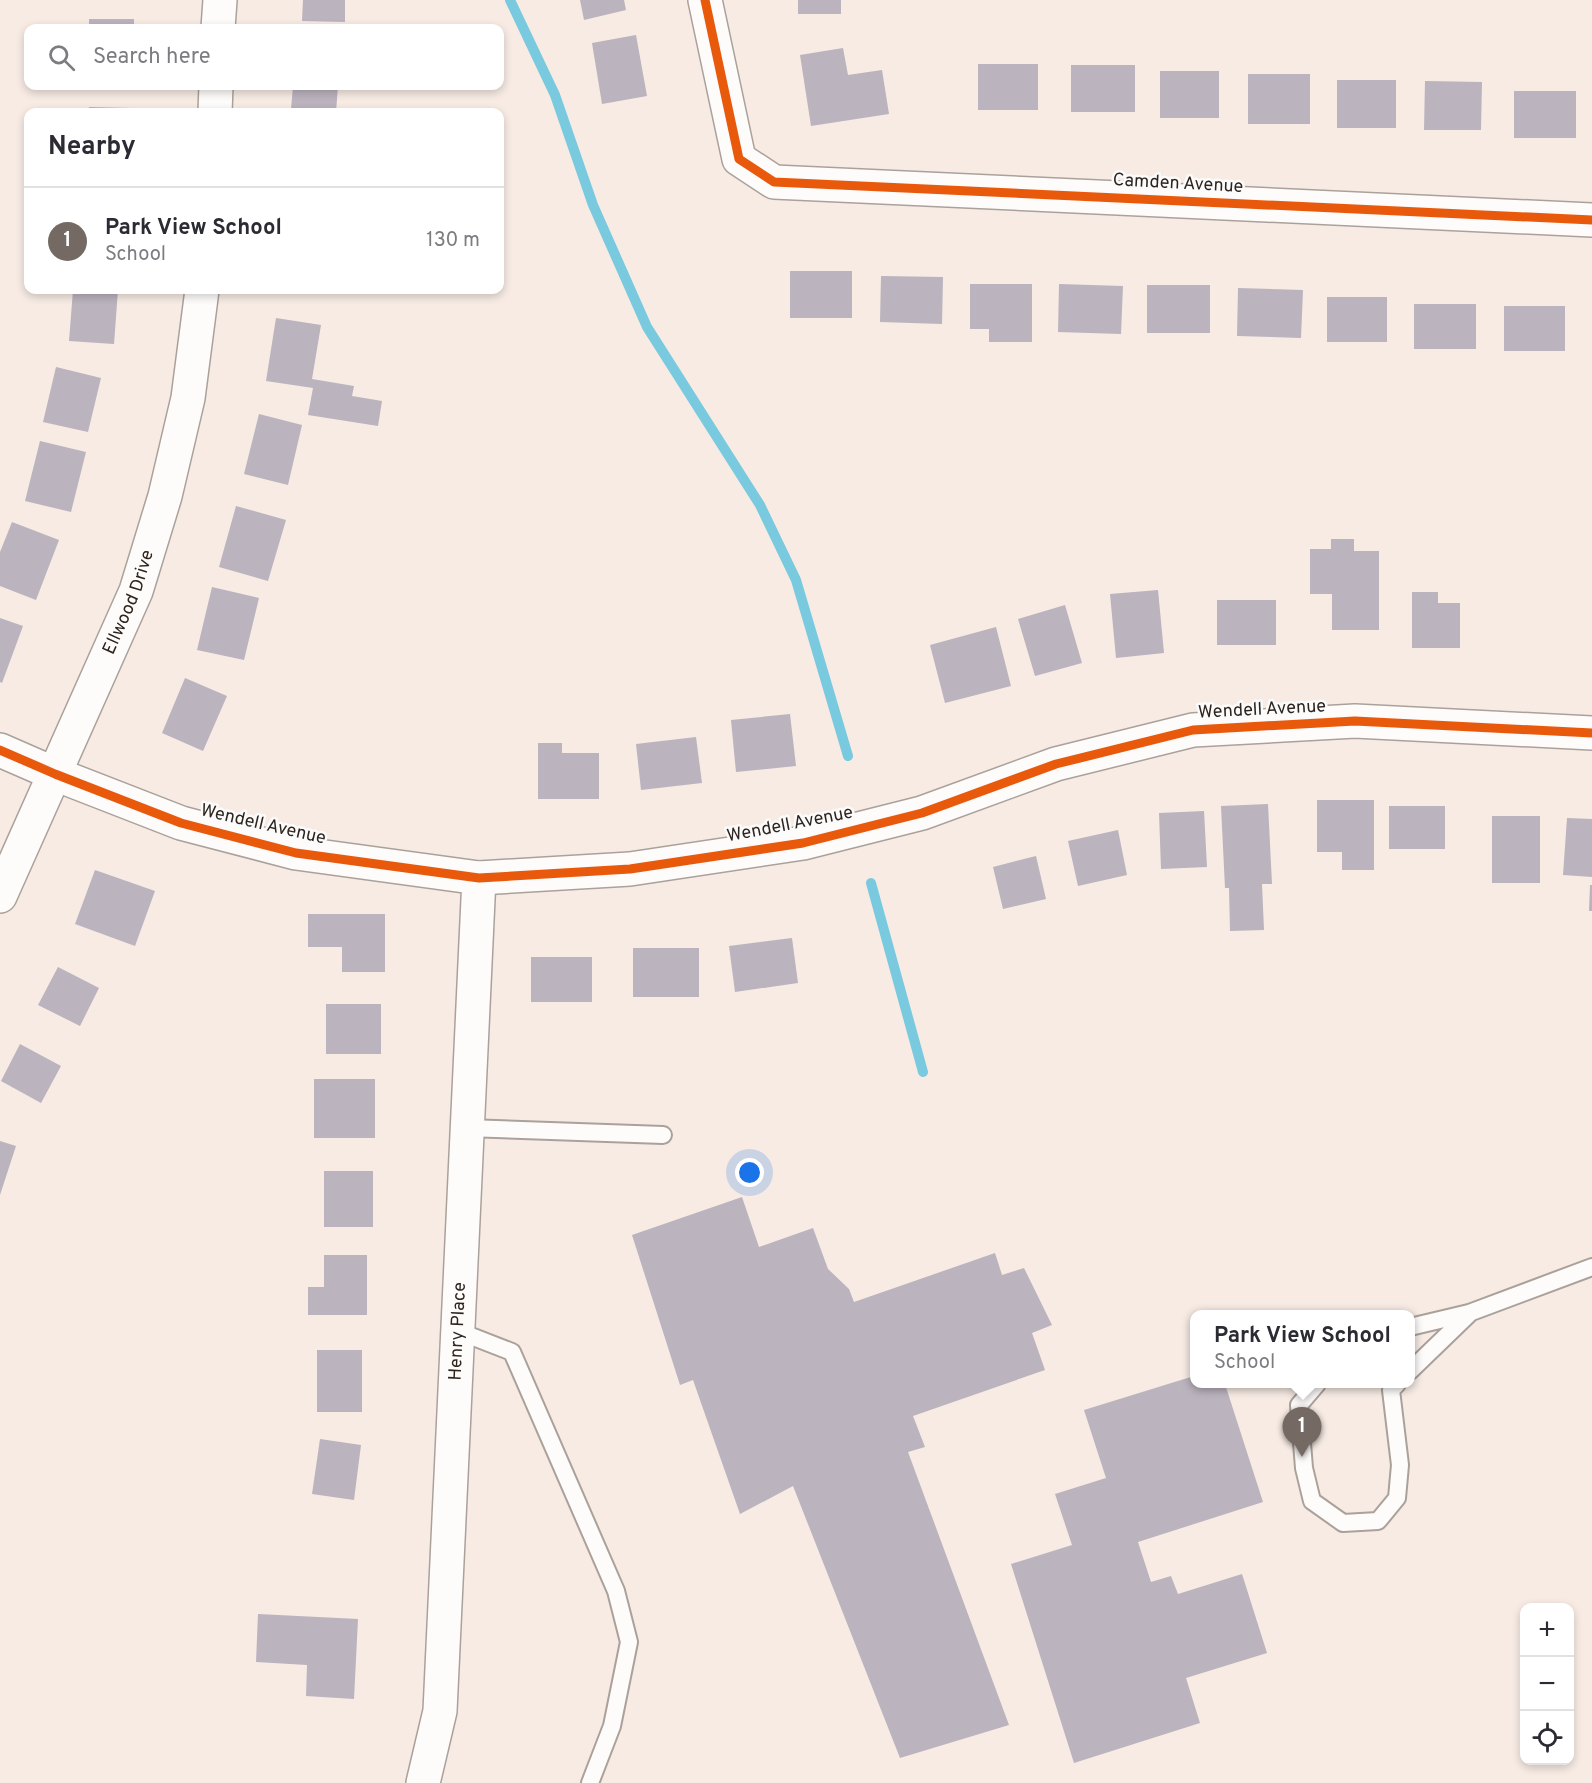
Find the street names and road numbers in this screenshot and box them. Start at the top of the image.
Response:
street label: Camden Avenue [1112,169,1244,199]
street label: Ellwood Drive [98,547,159,658]
street label: Wendell Avenue [1198,695,1326,725]
street label: Wendell Avenue [198,799,328,851]
street label: Wendell Avenue [725,802,855,848]
street label: Henry Place [444,1282,472,1381]

